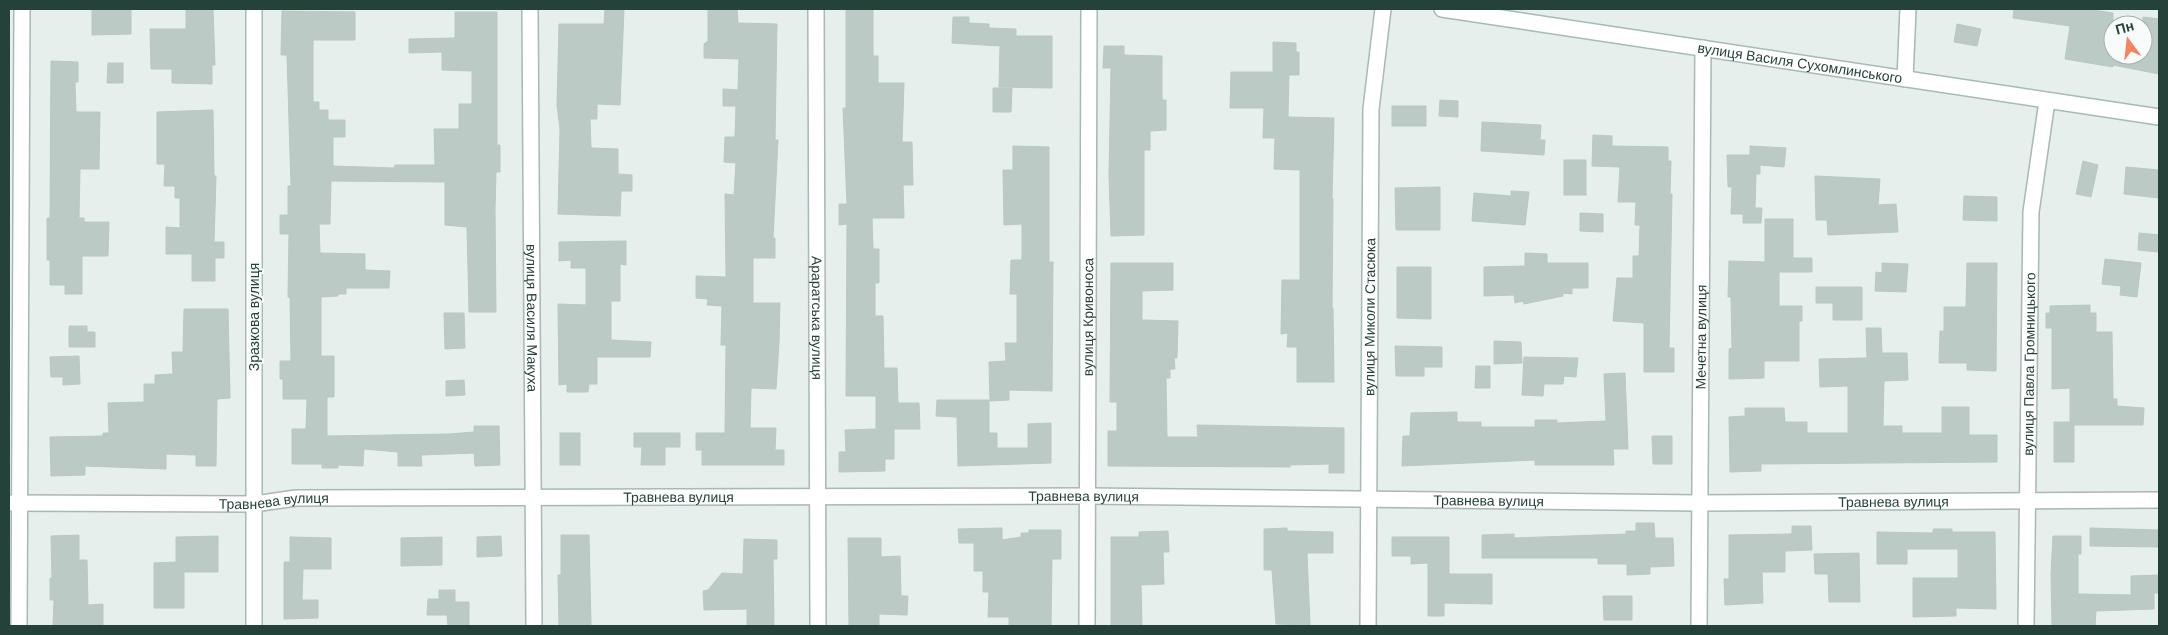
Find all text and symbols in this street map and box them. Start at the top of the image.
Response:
north arrow [2103,15,2153,65]
text: Пн [2113,16,2136,39]
street label: вулиця Василя Сухомлинського [1696,39,1904,87]
street label: вулиця Миколи Стасюка [1360,238,1379,396]
street label: вулиця Василя Макуха [523,244,541,392]
street label: Араратська вулиця [808,256,826,380]
street label: вулиця Кривоноса [1079,258,1097,376]
street label: Зразкова вулиця [245,263,263,371]
street label: вулиця Павла Громницького [2019,272,2039,456]
street label: Мечетна вулиця [1692,284,1710,390]
street label: Травнева вулиця [1028,487,1139,506]
street label: Травнева вулиця [623,488,734,506]
street label: Травнева вулиця [219,489,329,513]
street label: Травнева вулиця [1433,491,1544,510]
street label: Травнева вулиця [1838,492,1949,511]

